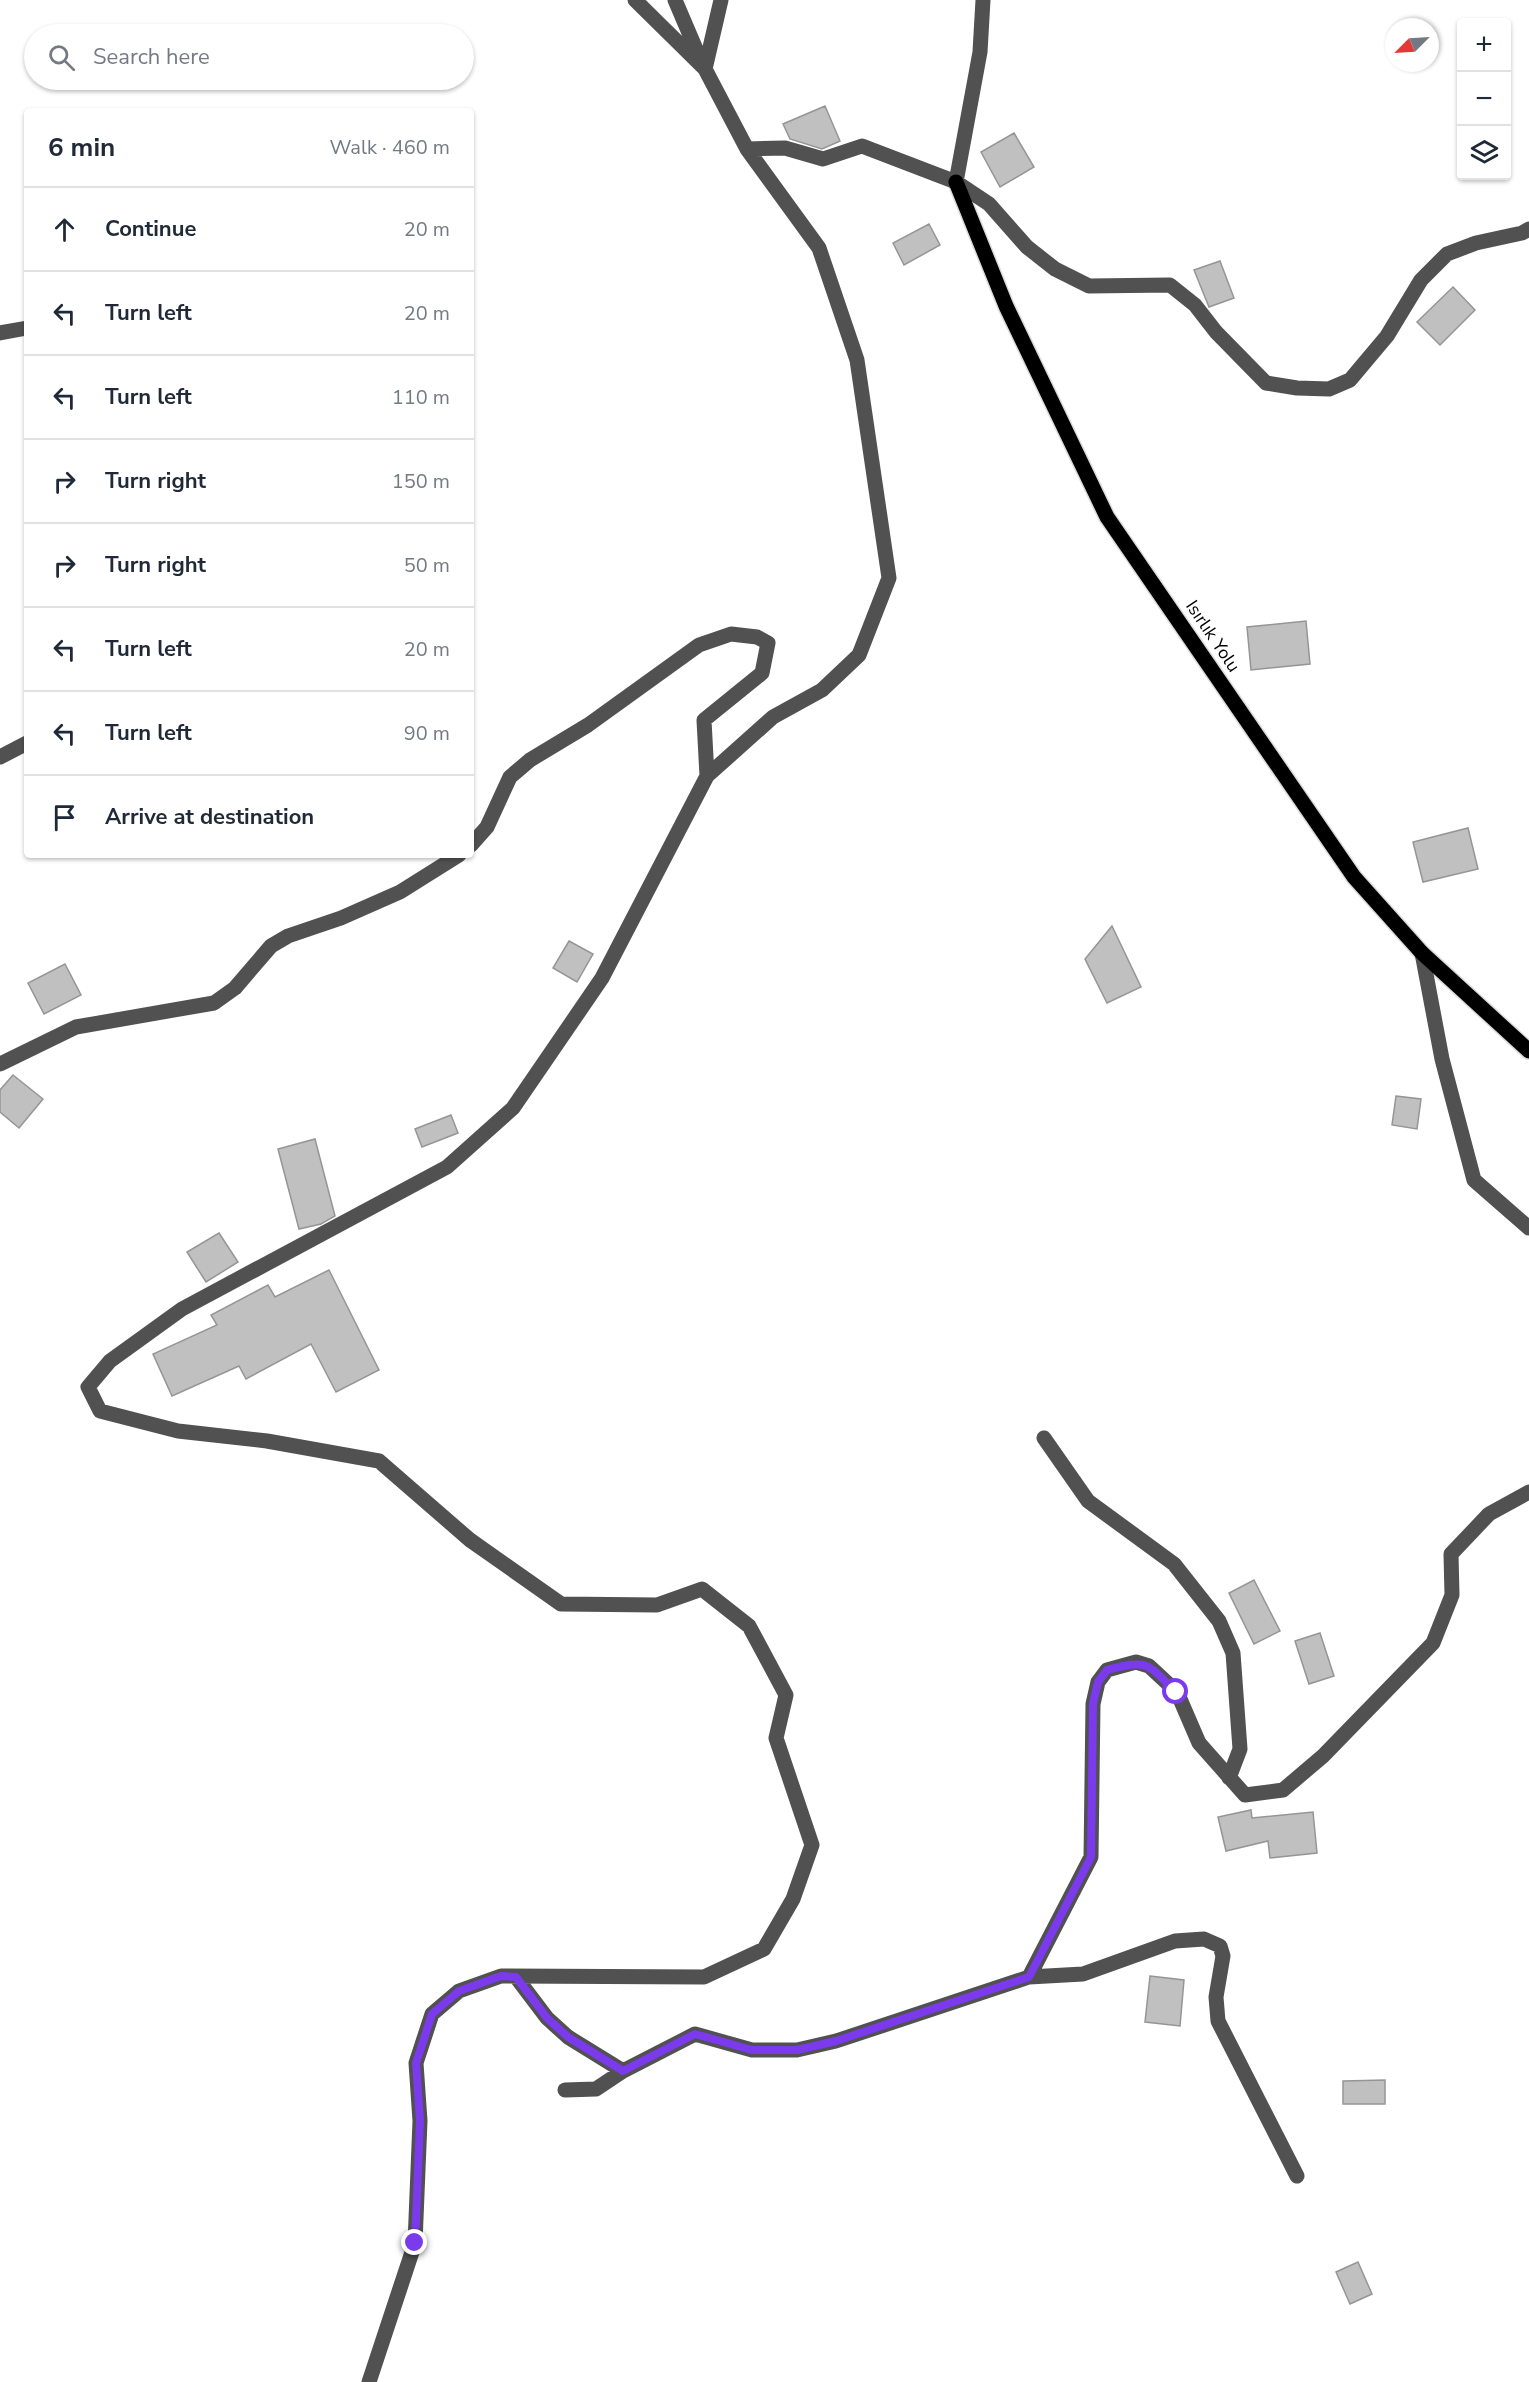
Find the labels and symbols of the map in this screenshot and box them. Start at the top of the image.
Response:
north arrow [1385,18,1439,72]
street label: Isırlık Yolu [1180,595,1246,677]
route start [1162,1678,1188,1704]
route end [401,2229,427,2255]

